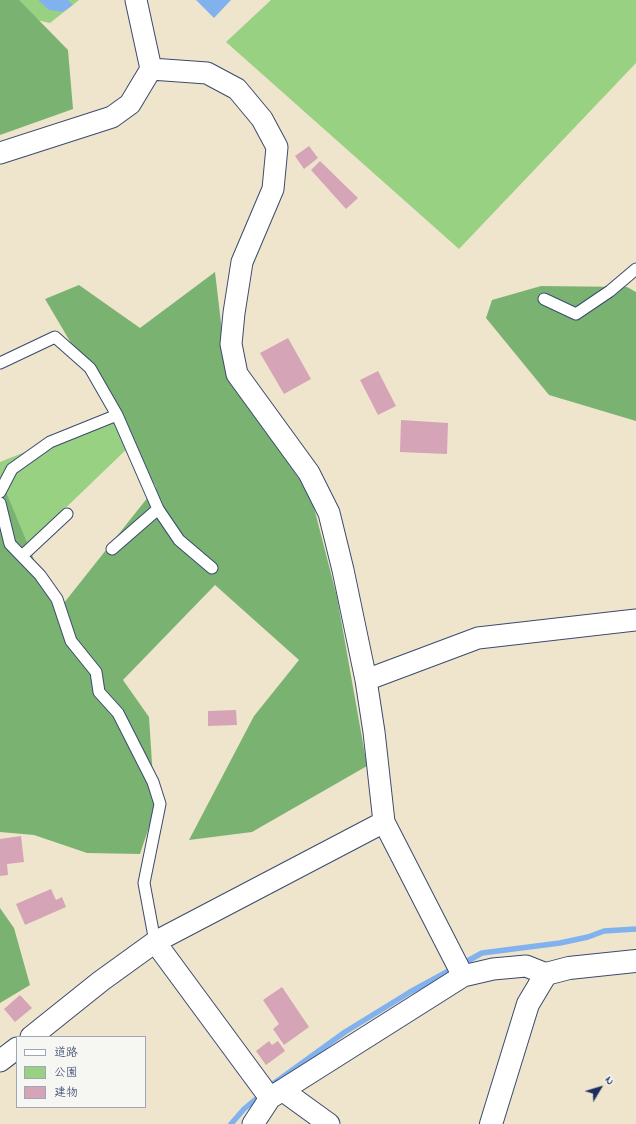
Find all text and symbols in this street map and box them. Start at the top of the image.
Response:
legend [16,1036,146,1108]
text: 道路 [54,1044,78,1062]
text: 公園 [54,1064,78,1082]
north arrow [580,1068,620,1108]
text: N [601,1073,618,1088]
text: 建物 [54,1084,78,1102]

